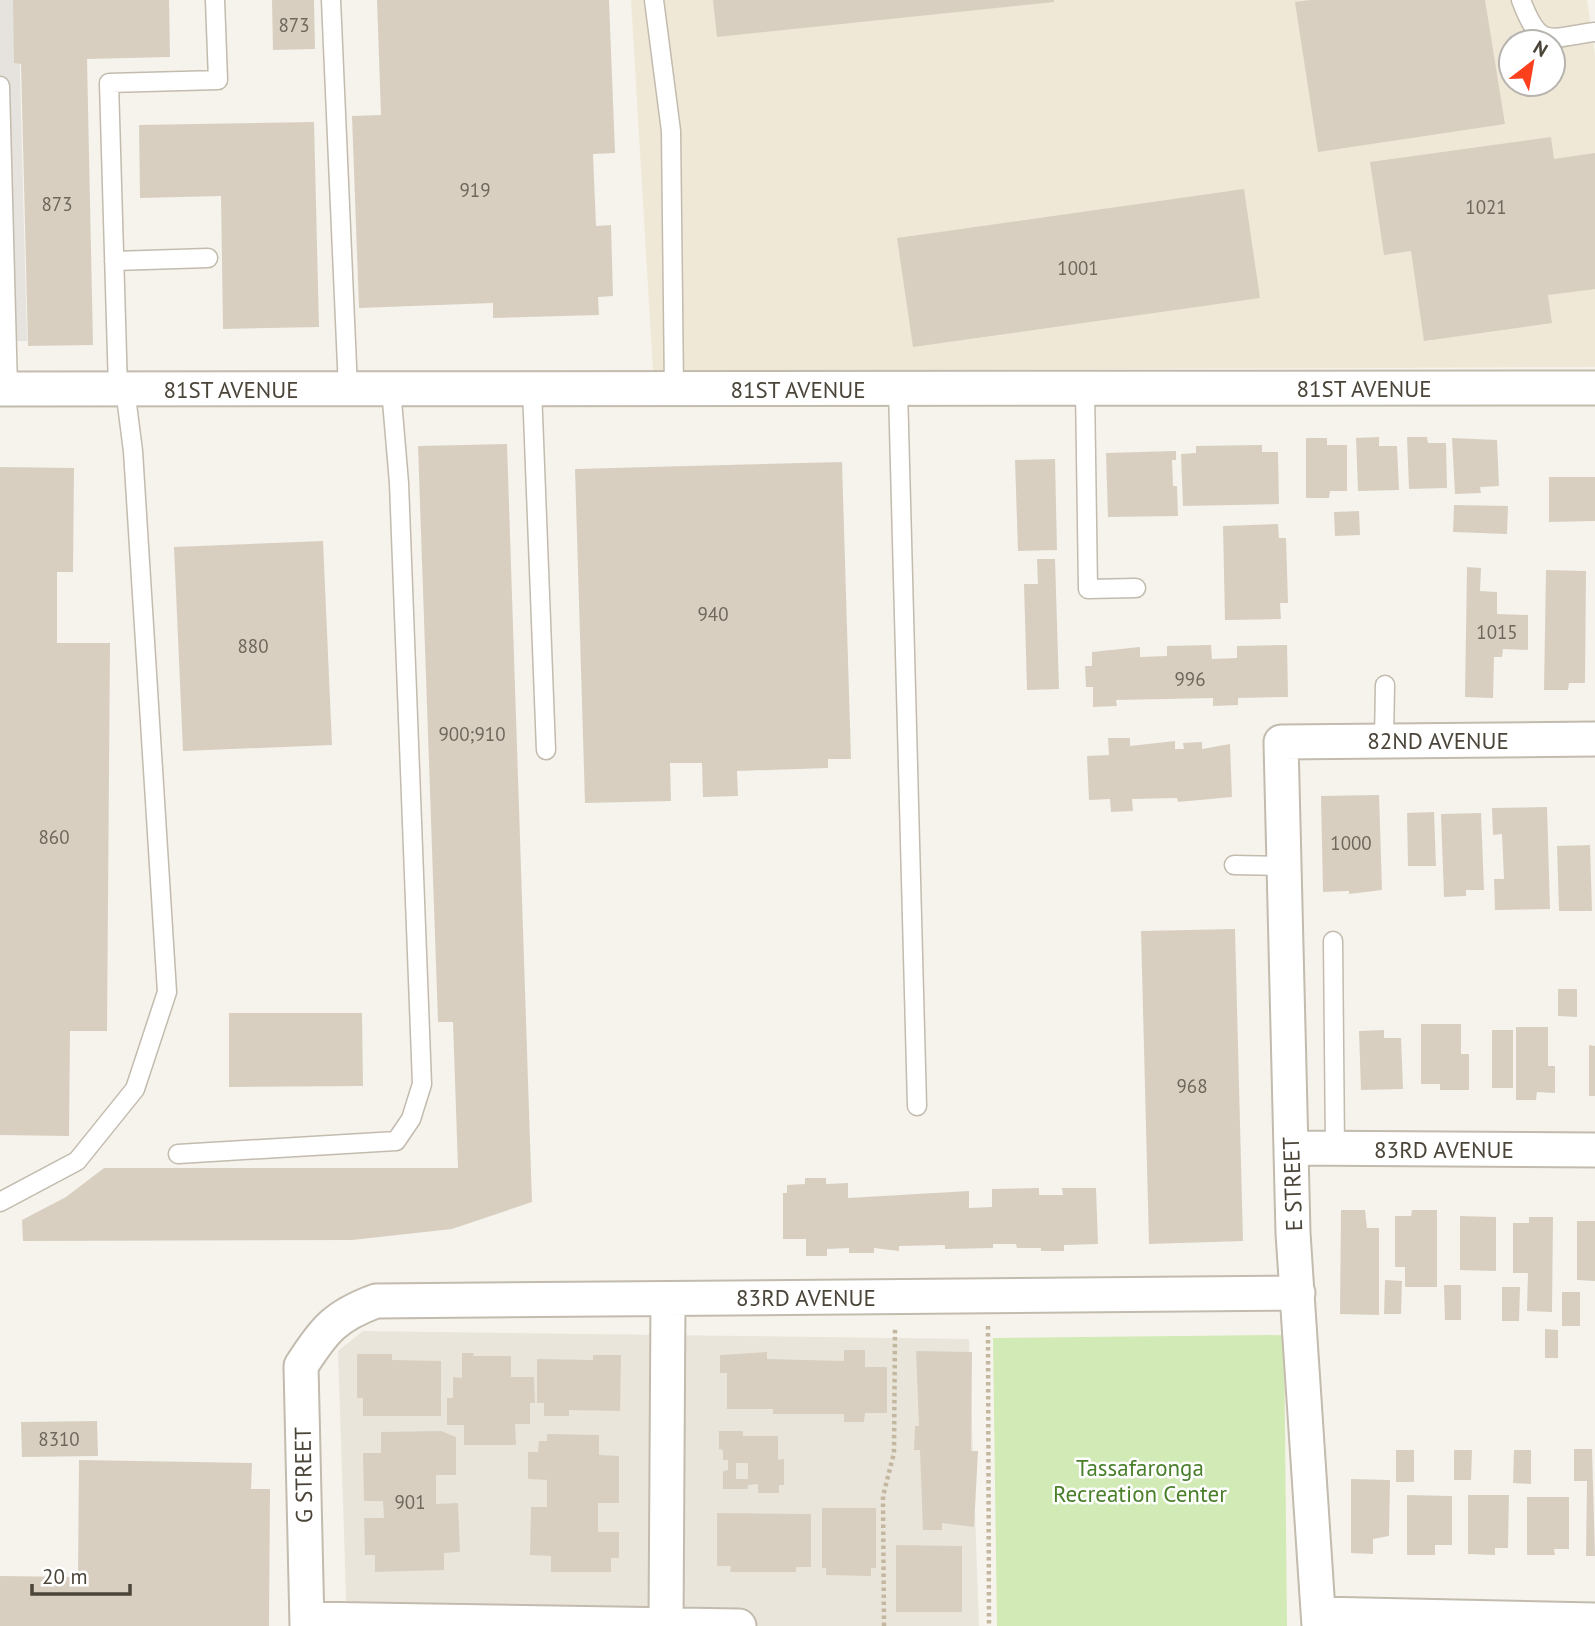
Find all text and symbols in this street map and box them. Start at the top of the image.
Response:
house number: 873 [278,13,310,37]
north arrow [1497,28,1567,98]
text: N [1529,35,1552,62]
house number: 919 [459,178,491,202]
house number: 873 [41,192,73,216]
house number: 1021 [1465,195,1507,219]
house number: 1001 [1057,256,1099,280]
street label: 81ST AVENUE [1296,374,1432,403]
street label: 81ST AVENUE [163,375,299,404]
street label: 81ST AVENUE [730,375,866,404]
house number: 940 [697,602,729,626]
house number: 1015 [1476,620,1518,644]
house number: 880 [237,634,269,658]
house number: 996 [1174,667,1206,691]
house number: 900;910 [439,722,506,746]
street label: 82ND AVENUE [1367,726,1509,755]
house number: 860 [38,825,70,849]
house number: 1000 [1330,831,1372,855]
house number: 968 [1176,1074,1208,1098]
street label: 83RD AVENUE [1374,1135,1514,1164]
street label: E STREET [1276,1136,1308,1232]
street label: 83RD AVENUE [736,1283,876,1312]
street label: G STREET [288,1426,318,1523]
house number: 8310 [38,1427,80,1451]
park label: Tassafaronga Recreation Center [1053,1453,1227,1508]
house number: 901 [394,1490,426,1514]
scale bar [32,1552,130,1596]
text: 20 m [42,1563,88,1590]

